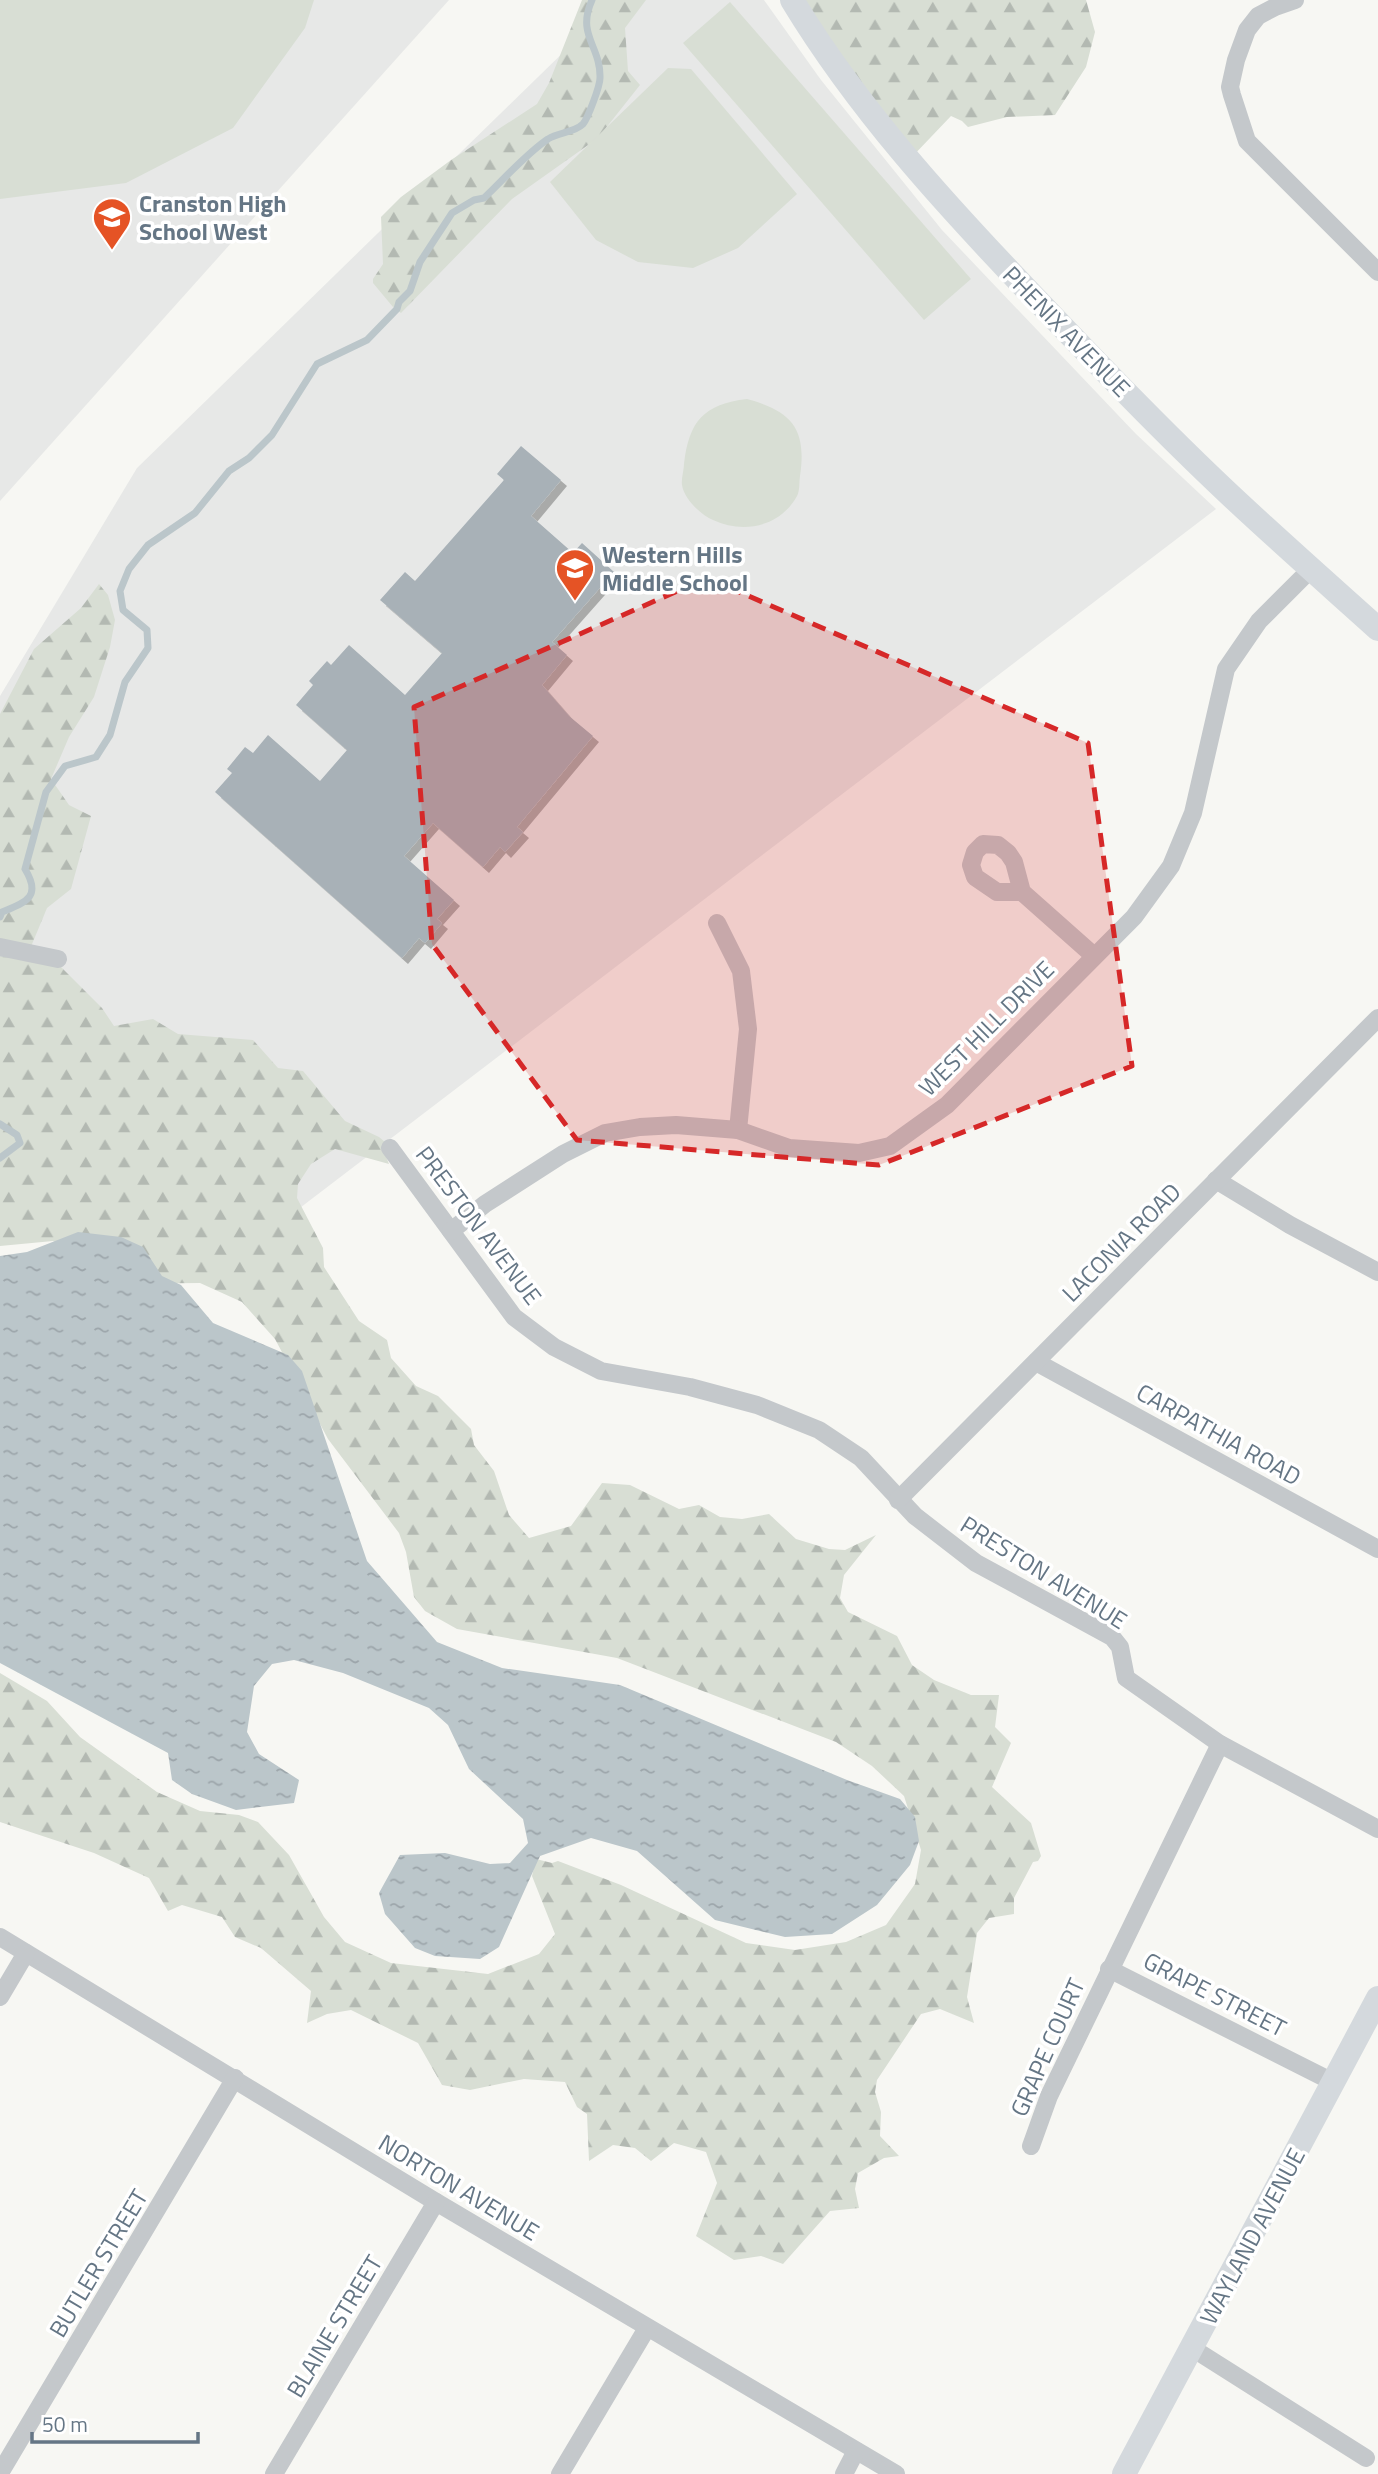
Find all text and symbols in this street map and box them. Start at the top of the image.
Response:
place label: Cranston High School West [139,185,286,249]
school or university icon: Cranston High School West [91,196,133,251]
street label: PHENIX AVENUE [995,257,1139,405]
place label: Western Hills Middle School [602,536,748,600]
school or university icon: Western Hills Middle School [554,547,596,602]
street label: WEST HILL DRIVE [910,952,1062,1104]
street label: PRESTON AVENUE [407,1138,551,1312]
street label: LACONIA ROAD [1053,1174,1189,1310]
street label: CARPATHIA ROAD [1130,1374,1308,1494]
street label: PRESTON AVENUE [954,1506,1134,1638]
street label: GRAPE STREET [1137,1943,1293,2046]
street label: GRAPE COURT [1001,1972,1094,2122]
street label: NORTON AVENUE [372,2125,546,2249]
street label: WAYLAND AVENUE [1190,2141,1314,2331]
street label: BUTLER STREET [39,2182,157,2344]
street label: BLAINE STREET [277,2247,391,2404]
scale bar [32,2400,198,2444]
text: 50 m [42,2408,88,2440]

